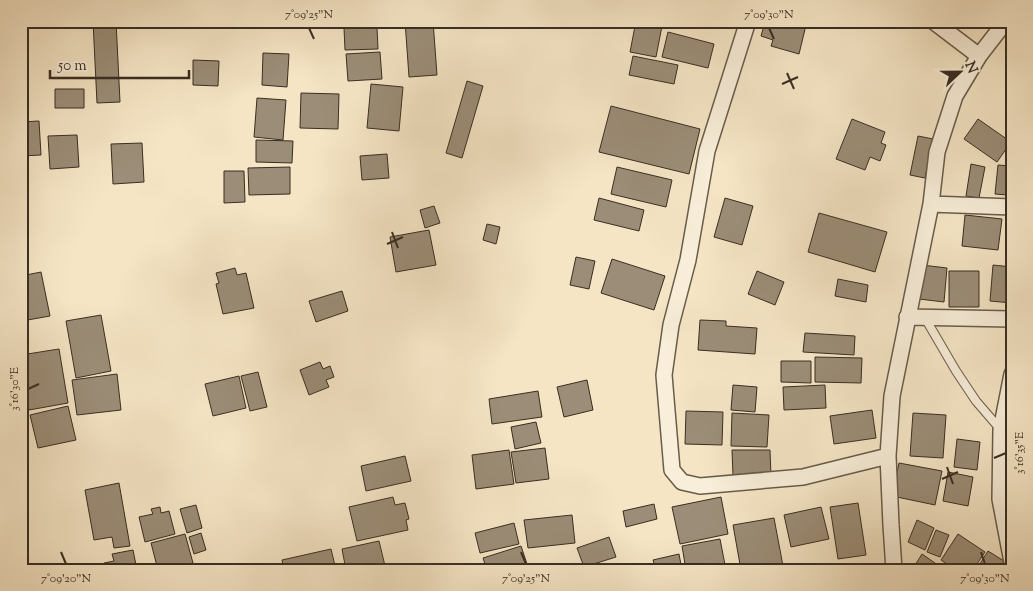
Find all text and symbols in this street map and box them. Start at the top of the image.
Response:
text: 7°09'25"N [285,6,334,24]
text: 7°09'30"N [744,6,794,24]
scale bar [50,48,189,80]
north arrow [936,48,986,98]
text: 50 m [57,56,87,77]
text: N [959,59,982,77]
text: 3°16'30"E [6,366,24,411]
text: 3°16'35"E [1011,431,1029,474]
text: 7°09'20"N [41,570,91,588]
text: 7°09'25"N [502,570,551,588]
text: 7°09'30"N [960,570,1010,588]

